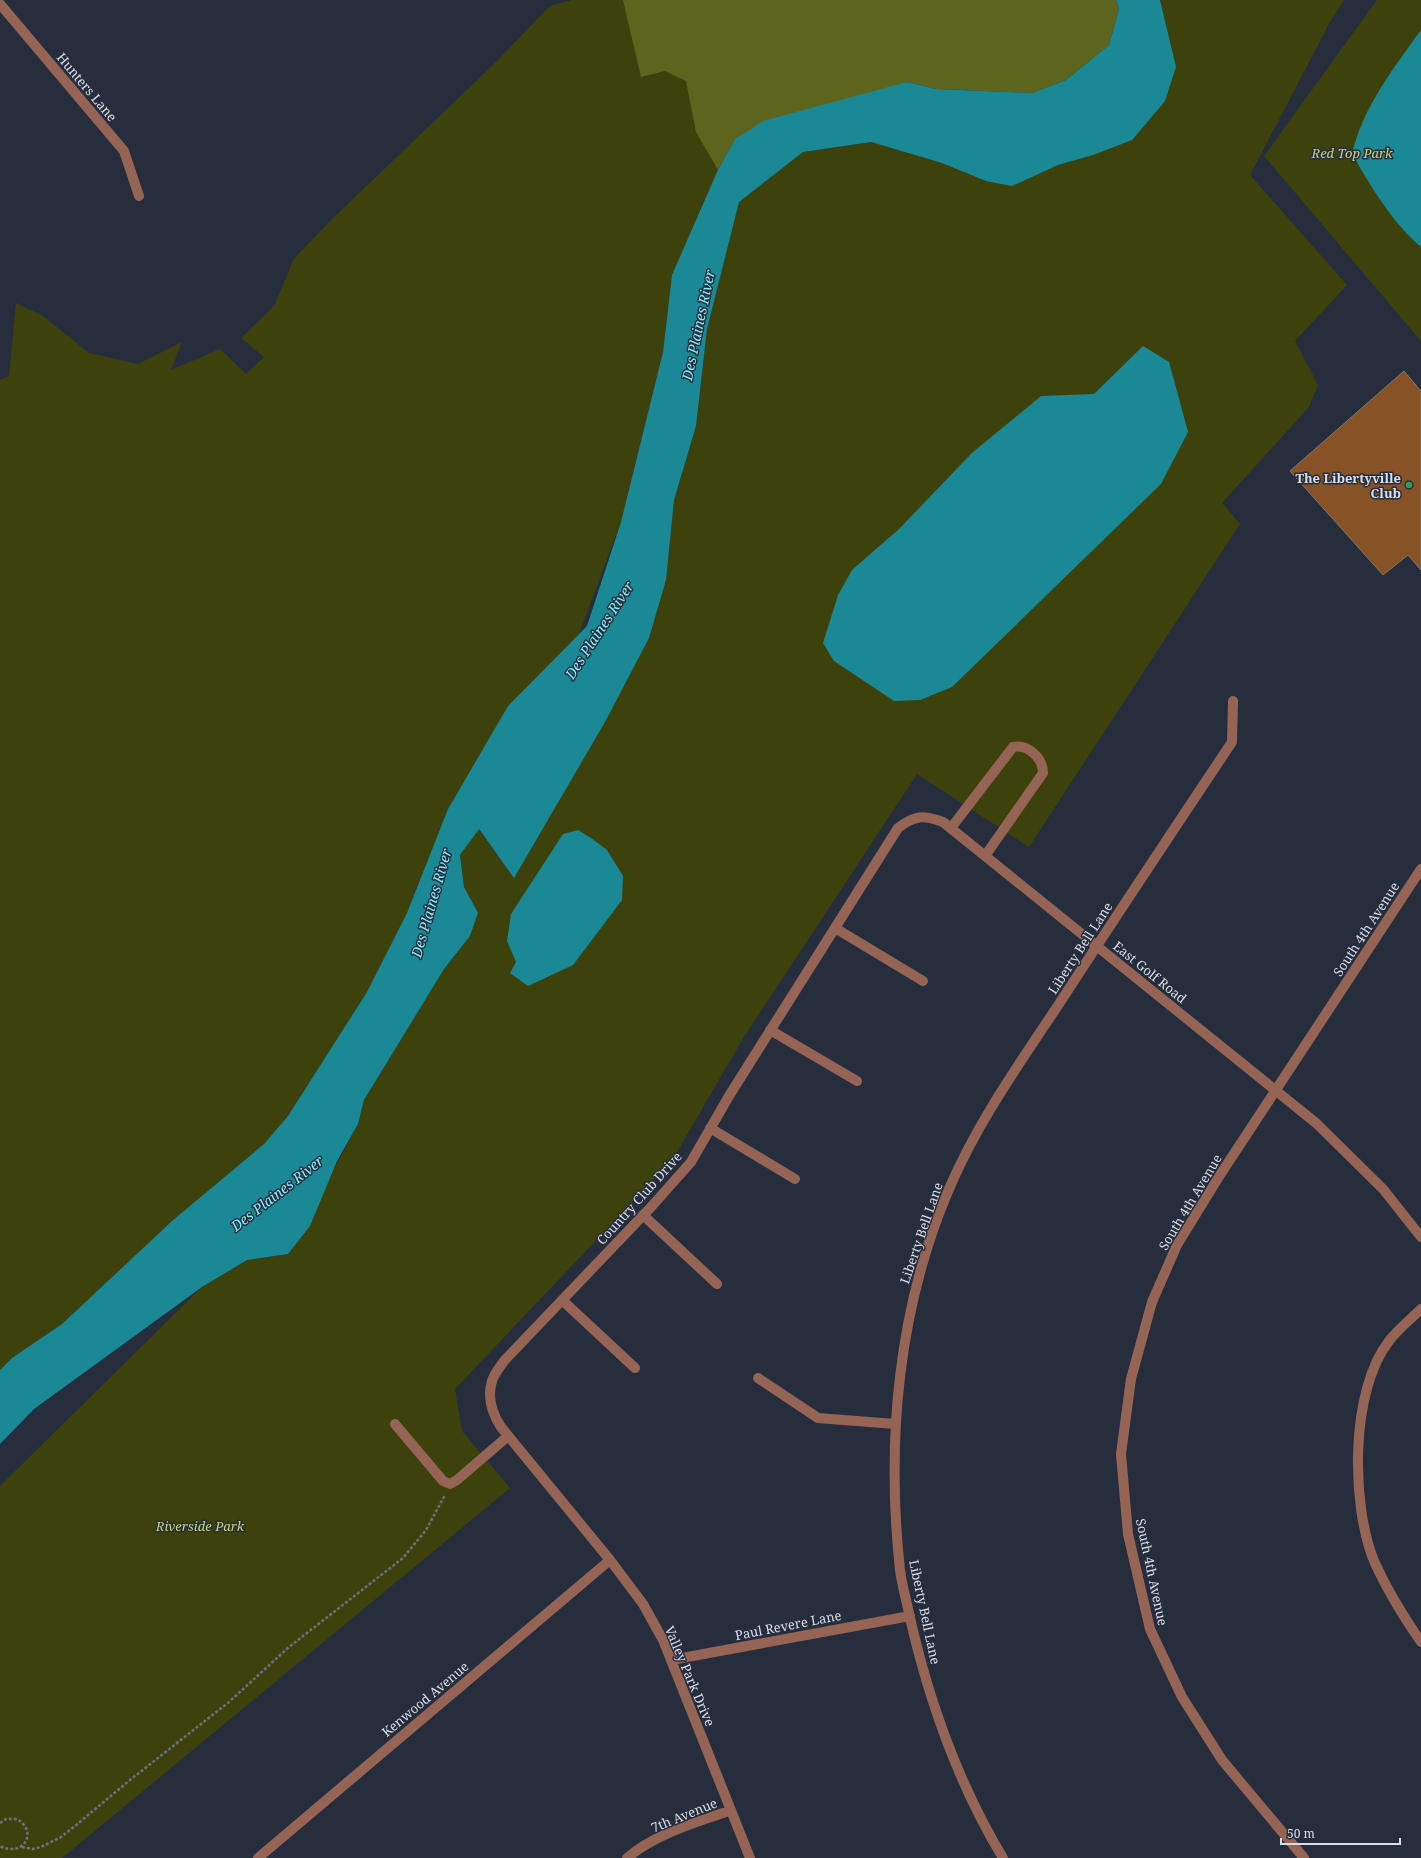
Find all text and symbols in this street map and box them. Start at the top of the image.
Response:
street label: Hunters Lane [53,49,121,125]
park label: Red Top Park [1311,144,1393,162]
water label: Des Plaines River [677,268,719,383]
place label: The Libertyville Club [1295,469,1401,502]
marker: The Libertyville Club [1404,480,1414,490]
water label: Des Plaines River [560,577,638,683]
water label: Des Plaines River [406,846,456,961]
street label: South 4th Avenue [1329,878,1403,980]
street label: Liberty Bell Lane [1044,898,1117,997]
street label: East Golf Road [1110,937,1190,1007]
street label: Country Club Drive [592,1148,686,1248]
water label: Des Plaines River [226,1151,328,1236]
street label: South 4th Avenue [1154,1151,1226,1253]
street label: Liberty Bell Lane [895,1180,947,1286]
park label: Riverside Park [155,1517,245,1535]
street label: South 4th Avenue [1132,1517,1172,1627]
street label: Liberty Bell Lane [905,1558,945,1666]
street label: Paul Revere Lane [733,1606,843,1644]
street label: Valley Park Drive [661,1623,719,1729]
street label: Kenwood Avenue [378,1657,472,1741]
street label: 7th Avenue [648,1794,720,1836]
scale bar [1281,1820,1400,1846]
text: 50 m [1287,1825,1315,1842]

